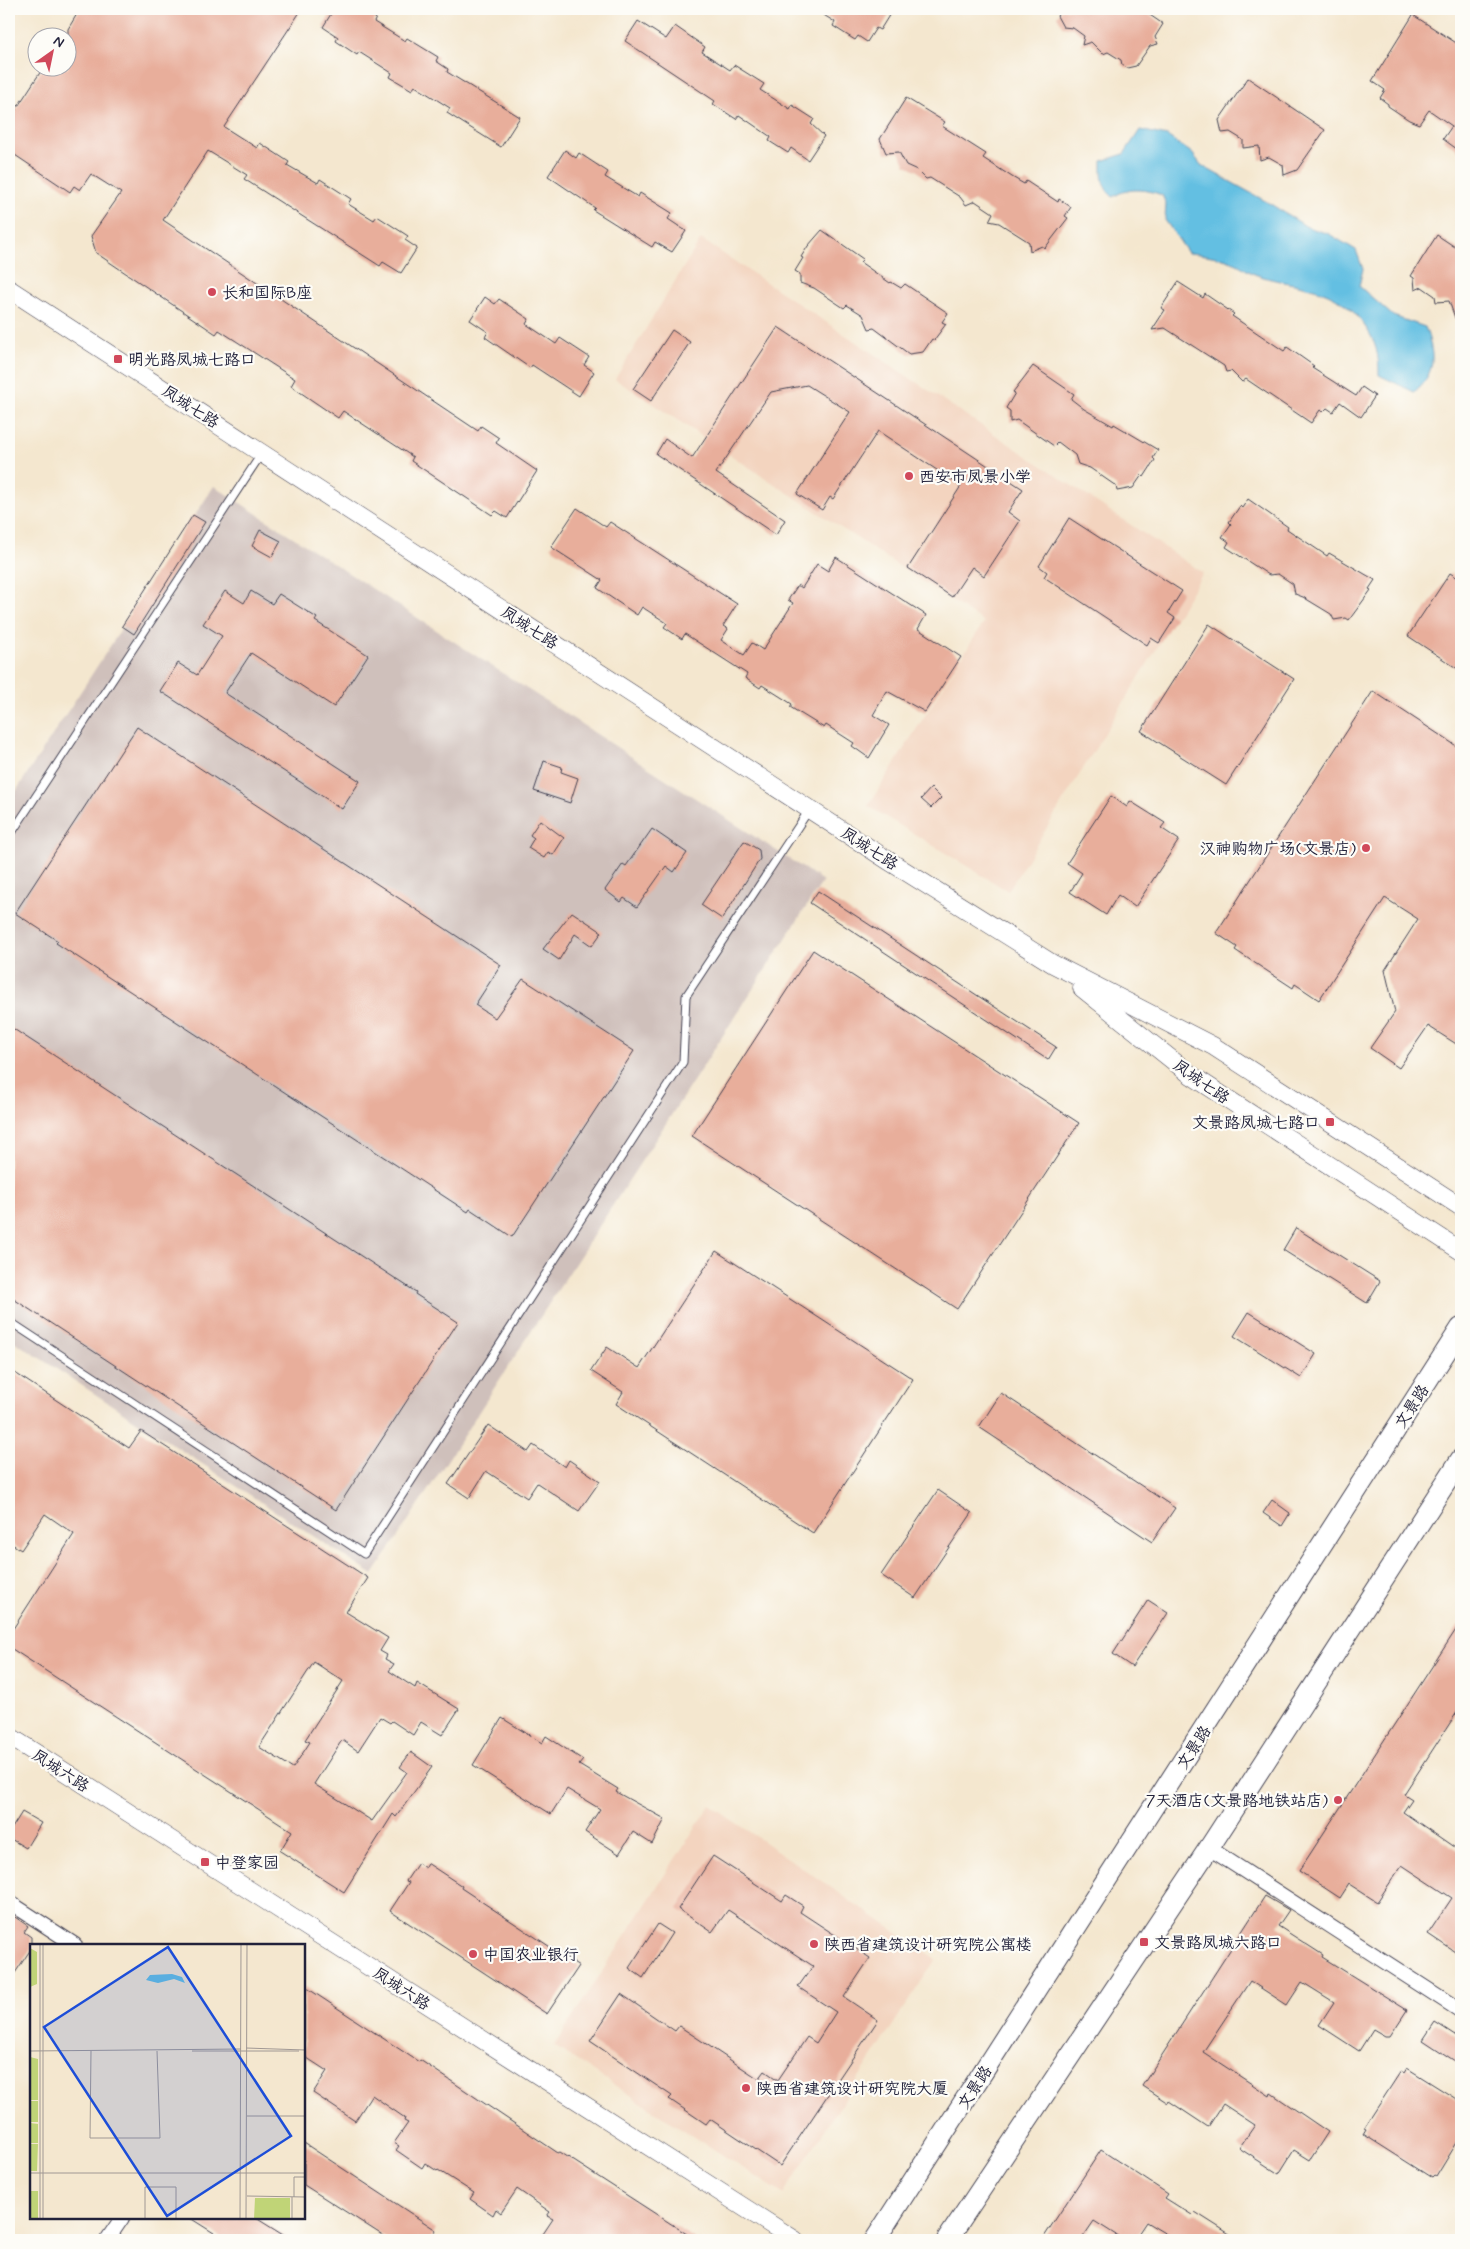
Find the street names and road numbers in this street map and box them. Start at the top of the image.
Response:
street label: 凤城七路 [158,381,223,433]
street label: 凤城七路 [497,602,562,654]
street label: 凤城七路 [837,823,902,875]
street label: 凤城七路 [1169,1055,1233,1109]
street label: 文景路 [1390,1381,1434,1433]
street label: 文景路 [1172,1722,1216,1774]
street label: 凤城六路 [28,1745,93,1797]
street label: 凤城六路 [369,1963,434,2015]
street label: 文景路 [953,2062,997,2114]

